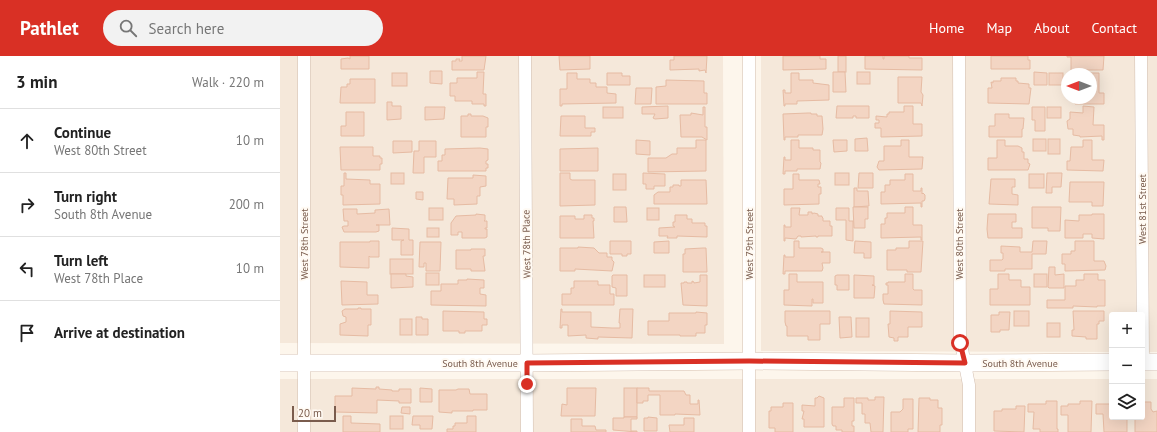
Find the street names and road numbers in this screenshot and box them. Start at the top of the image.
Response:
street label: West 81st Street [1136,173,1149,244]
street label: West 78th Street [298,208,311,280]
street label: West 79th Street [743,208,756,280]
street label: West 80th Street [953,208,966,280]
street label: West 78th Place [519,210,534,278]
street label: South 8th Avenue [442,357,518,370]
street label: South 8th Avenue [982,357,1058,370]

